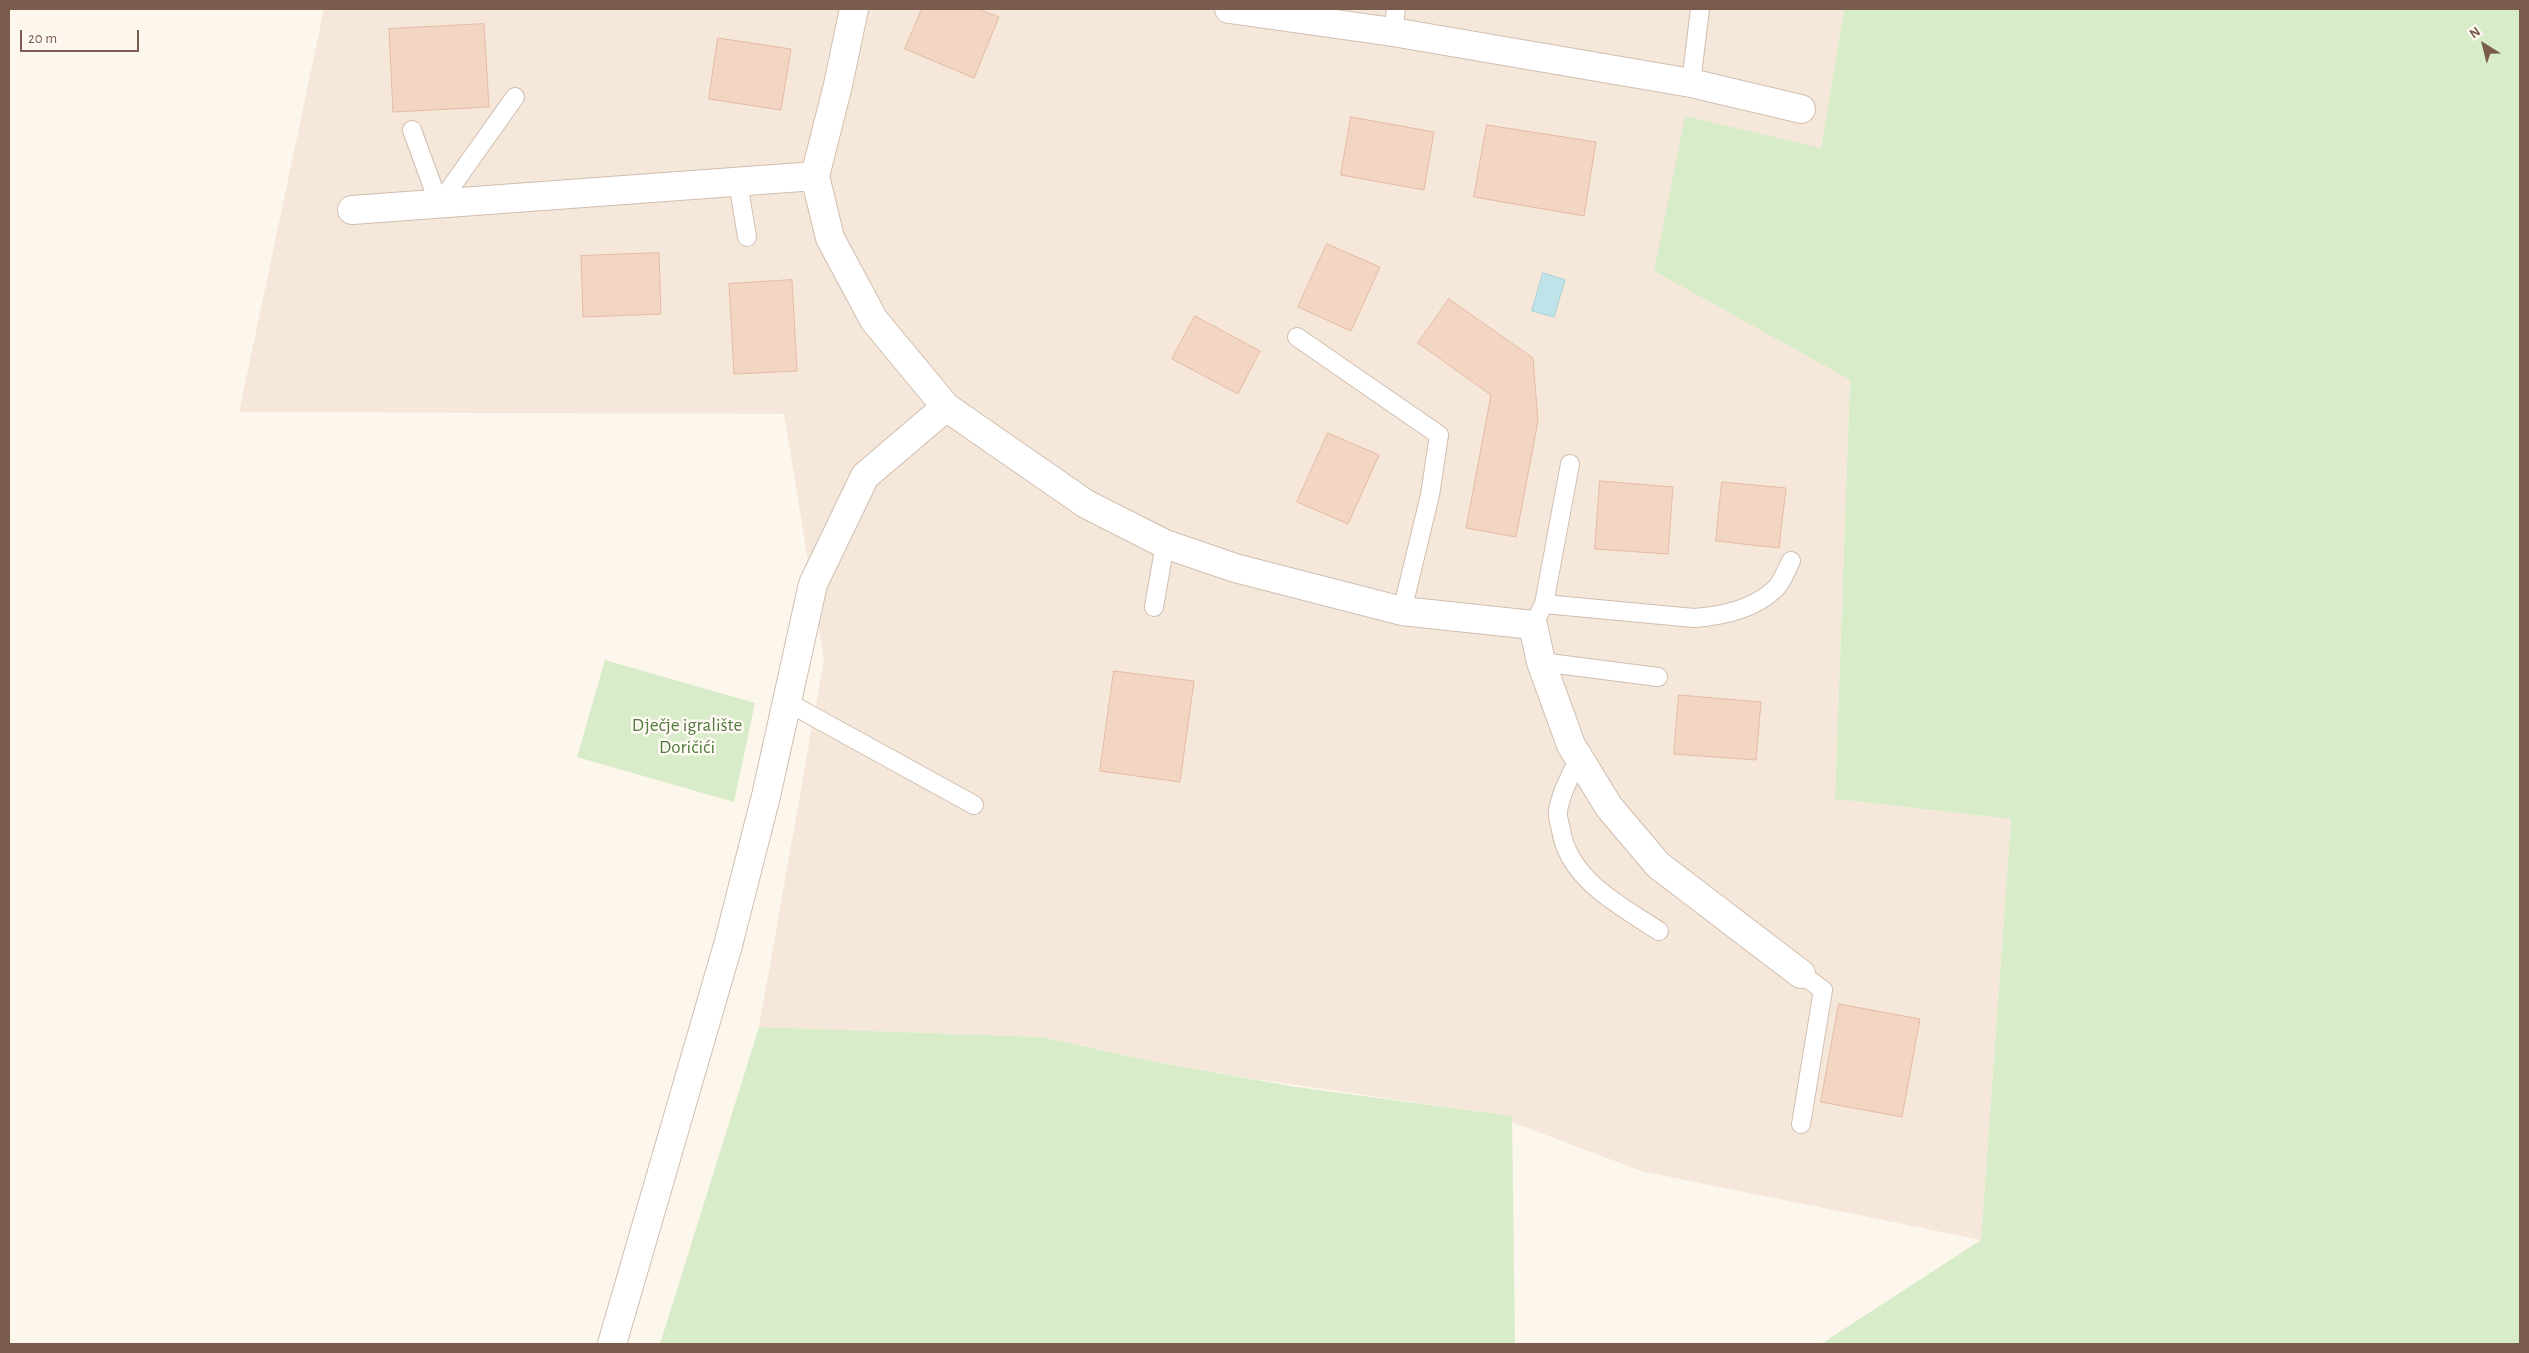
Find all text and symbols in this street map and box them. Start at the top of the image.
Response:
scale bar [22,20,141,52]
north arrow [2459,20,2509,70]
text: N [2467,24,2483,41]
text: 20 m [28,31,57,46]
park label: Dječje igralište Doričići [632,714,742,758]

